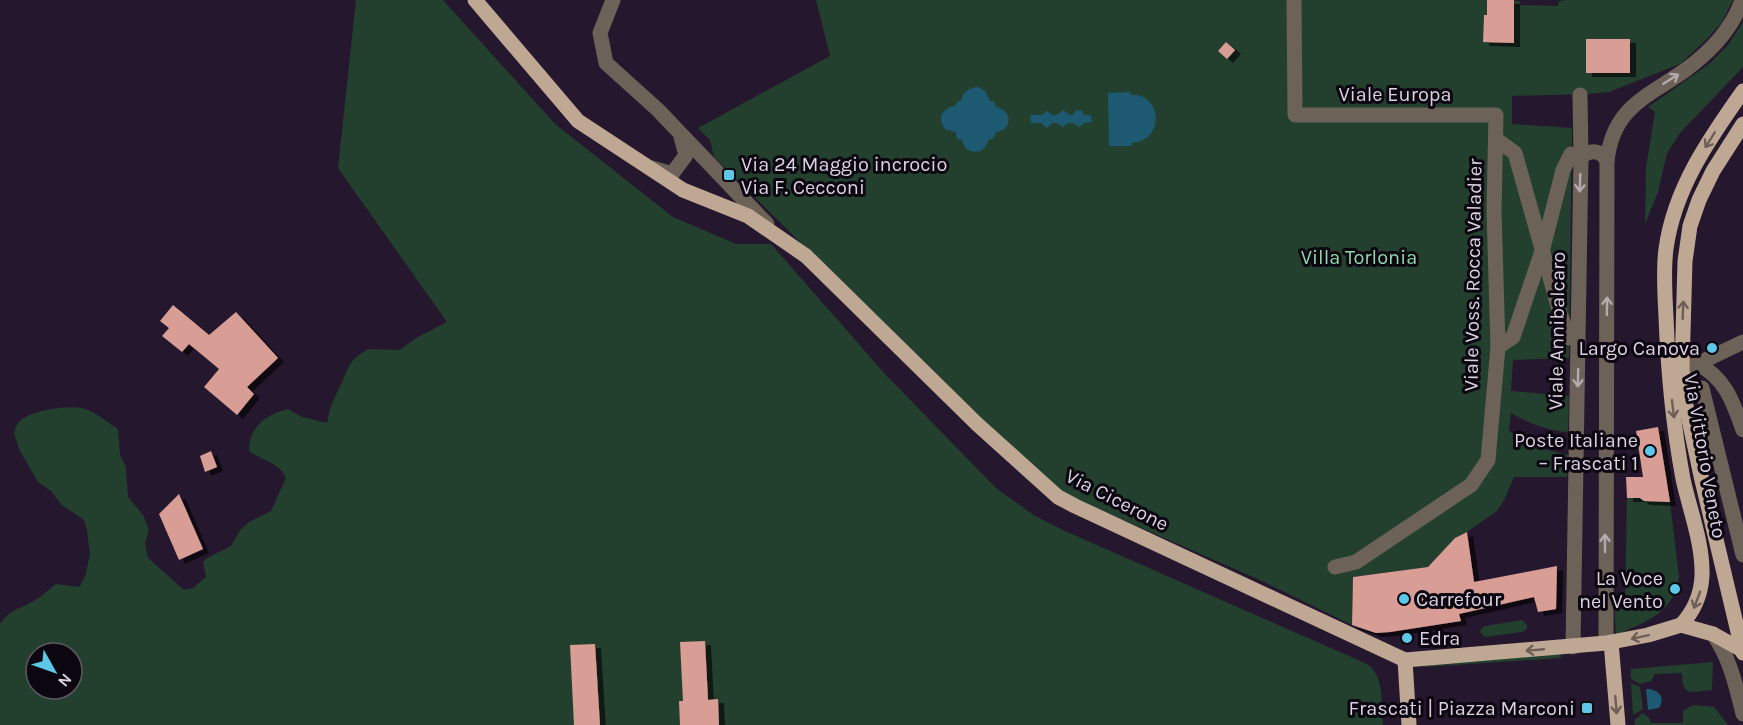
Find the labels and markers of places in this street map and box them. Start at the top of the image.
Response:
place label: Via 24 Maggio incrocio Via F. Cecconi [741,153,947,199]
marker: Via 24 Maggio incrocio Via F. Cecconi [722,168,736,182]
place label: Largo Canova [1578,337,1700,360]
marker: Largo Canova [1705,341,1719,355]
place label: Poste Italiane – Frascati 1 [1514,429,1638,475]
marker: Poste Italiane – Frascati 1 [1643,444,1657,458]
place label: La Voce nel Vento [1579,567,1663,613]
marker: La Voce nel Vento [1668,582,1682,596]
place label: Carrefour [1416,588,1502,611]
marker: Carrefour [1397,592,1411,606]
place label: Edra [1419,627,1460,650]
marker: Edra [1400,631,1414,645]
place label: Frascati | Piazza Marconi [1349,697,1575,720]
marker: Frascati | Piazza Marconi [1580,701,1594,715]

